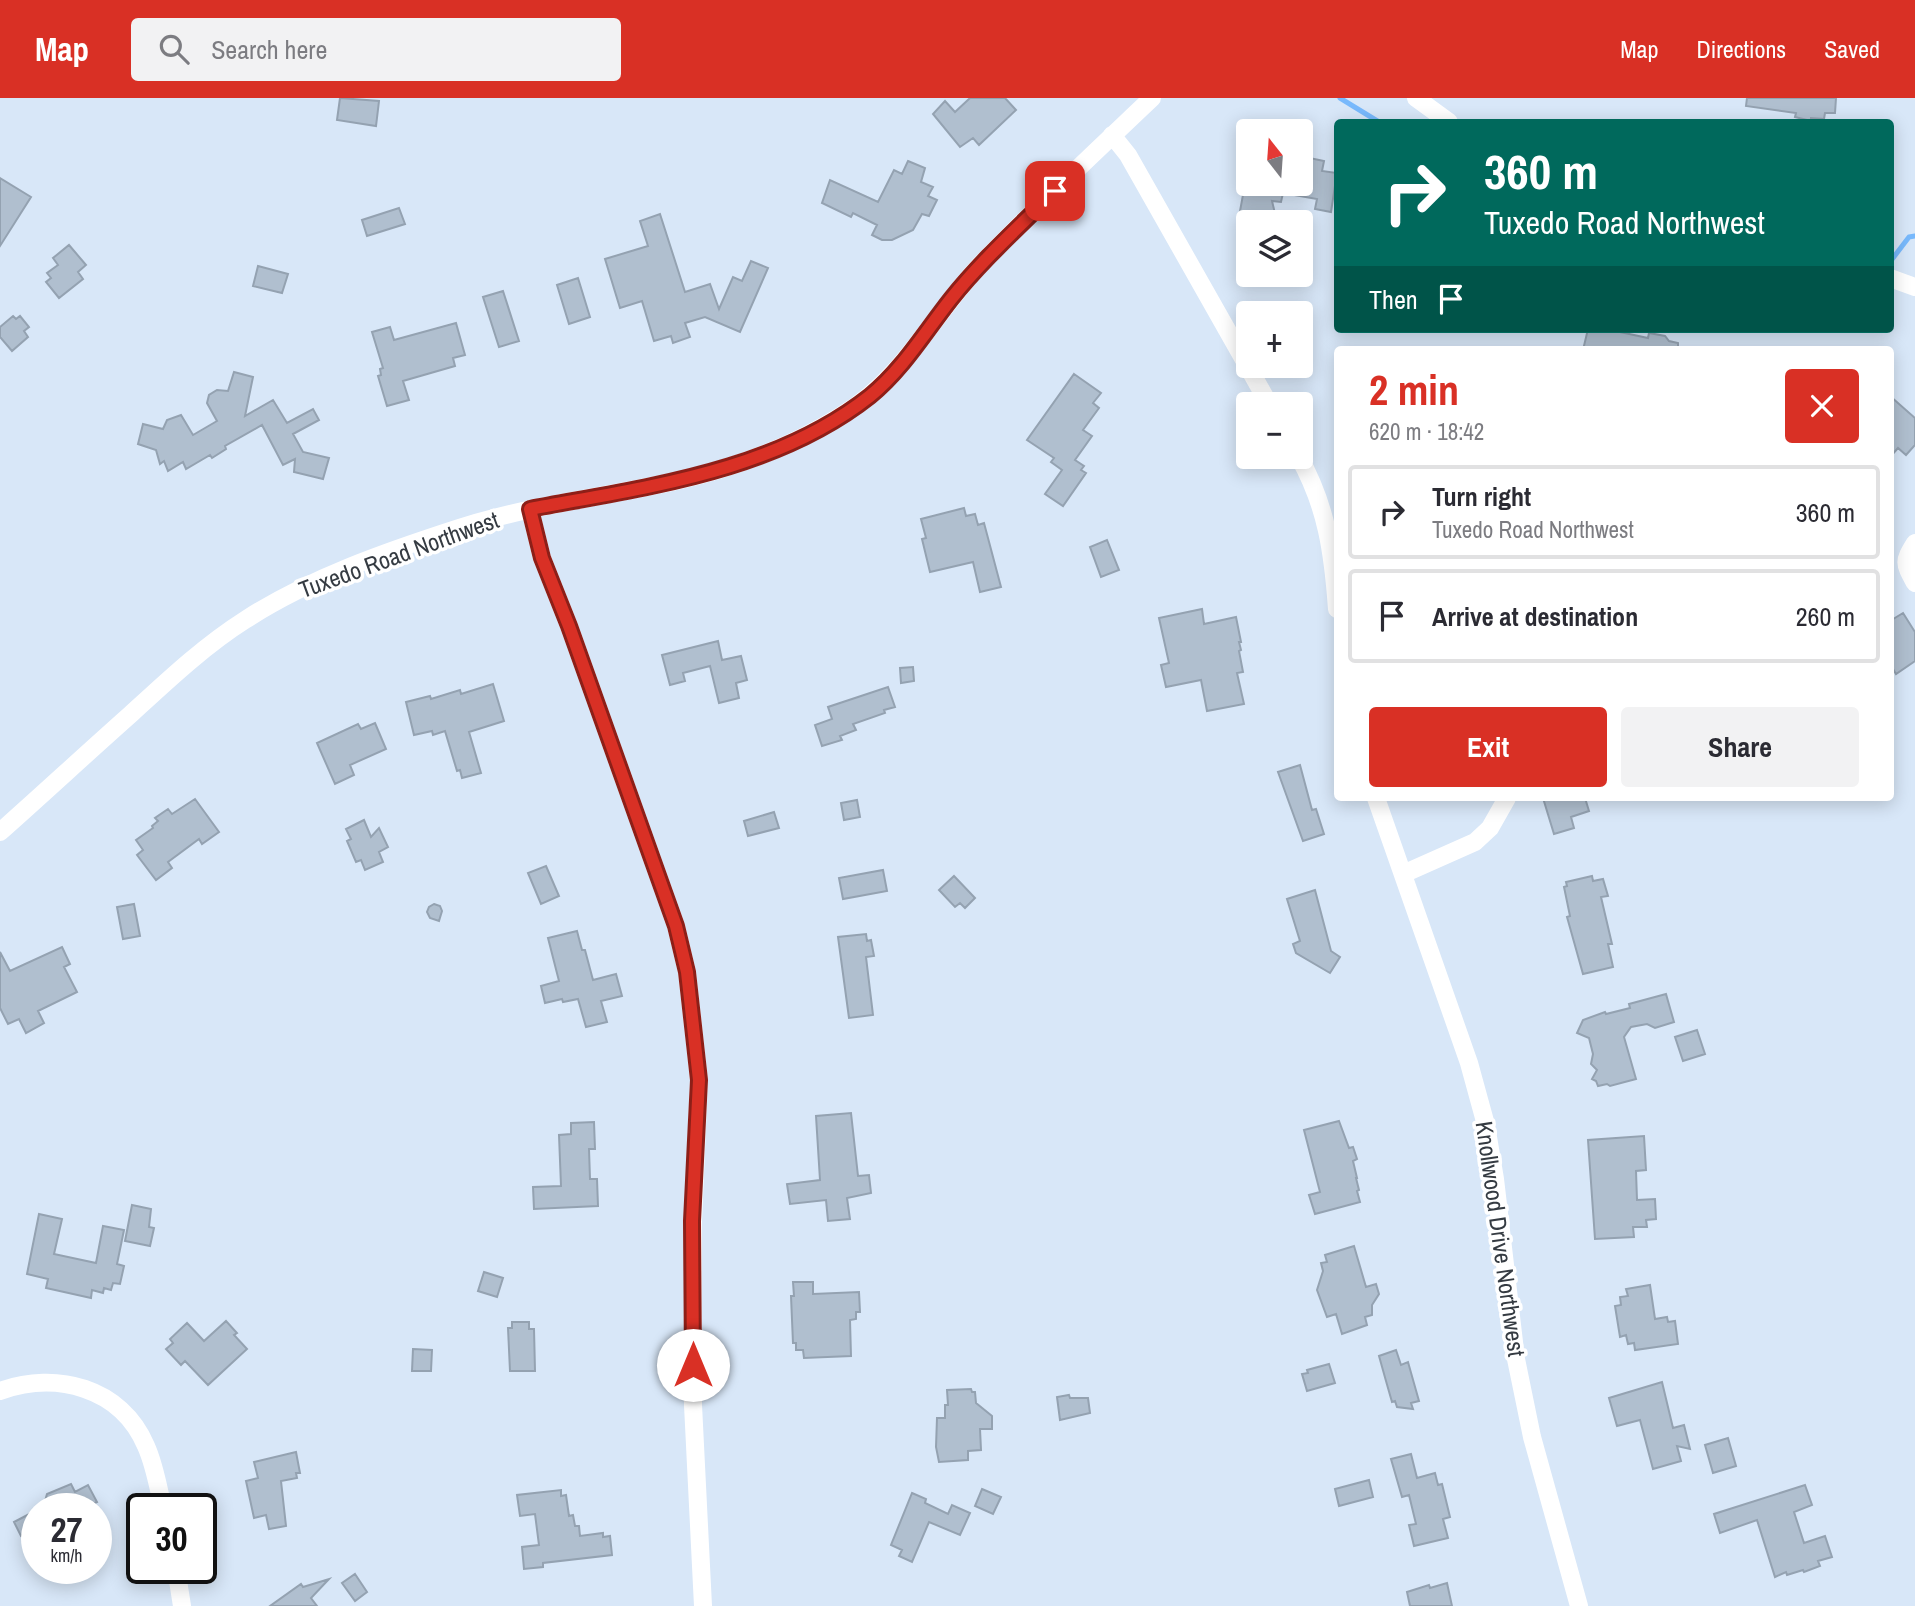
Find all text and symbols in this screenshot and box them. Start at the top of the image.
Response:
search box [131,18,621,81]
text: Map [35,27,89,71]
icon: search [155,30,193,68]
text: Search here [211,32,327,67]
text: Map [1620,33,1658,65]
text: Directions [1696,33,1786,65]
text: Saved [1824,33,1880,65]
north arrow [1236,119,1312,196]
map controls [1236,119,1313,469]
text: 360 m [1484,138,1598,204]
icon: right [1369,147,1460,238]
pin [1025,161,1085,221]
icon: arrive [1036,172,1074,210]
text: Tuxedo Road Northwest [1484,201,1765,244]
button: layers [1236,210,1313,287]
icon: arrive [1432,280,1470,318]
text: Then [1369,282,1418,317]
button: + [1236,301,1313,378]
text: 2 min [1369,362,1459,418]
button: close [1785,369,1859,443]
button: − [1236,392,1313,469]
text: 620 m · 18:42 [1369,416,1484,447]
text: Turn right [1432,479,1531,514]
icon: right [1373,493,1411,531]
text: 360 m [1796,495,1855,530]
street label: Tuxedo Road Northwest [294,503,504,605]
text: Tuxedo Road Northwest [1432,514,1634,545]
icon: arrive [1373,597,1411,635]
text: Arrive at destination [1432,599,1638,634]
text: 260 m [1796,599,1855,634]
button: Exit [1369,707,1607,787]
button: Share [1621,707,1859,787]
street label: Knollwood Drive Northwest [1469,1119,1533,1359]
position arrow [656,1328,730,1402]
speed limit sign: 30 [126,1493,217,1584]
text: 27 [51,1506,82,1553]
text: km/h [51,1543,83,1568]

